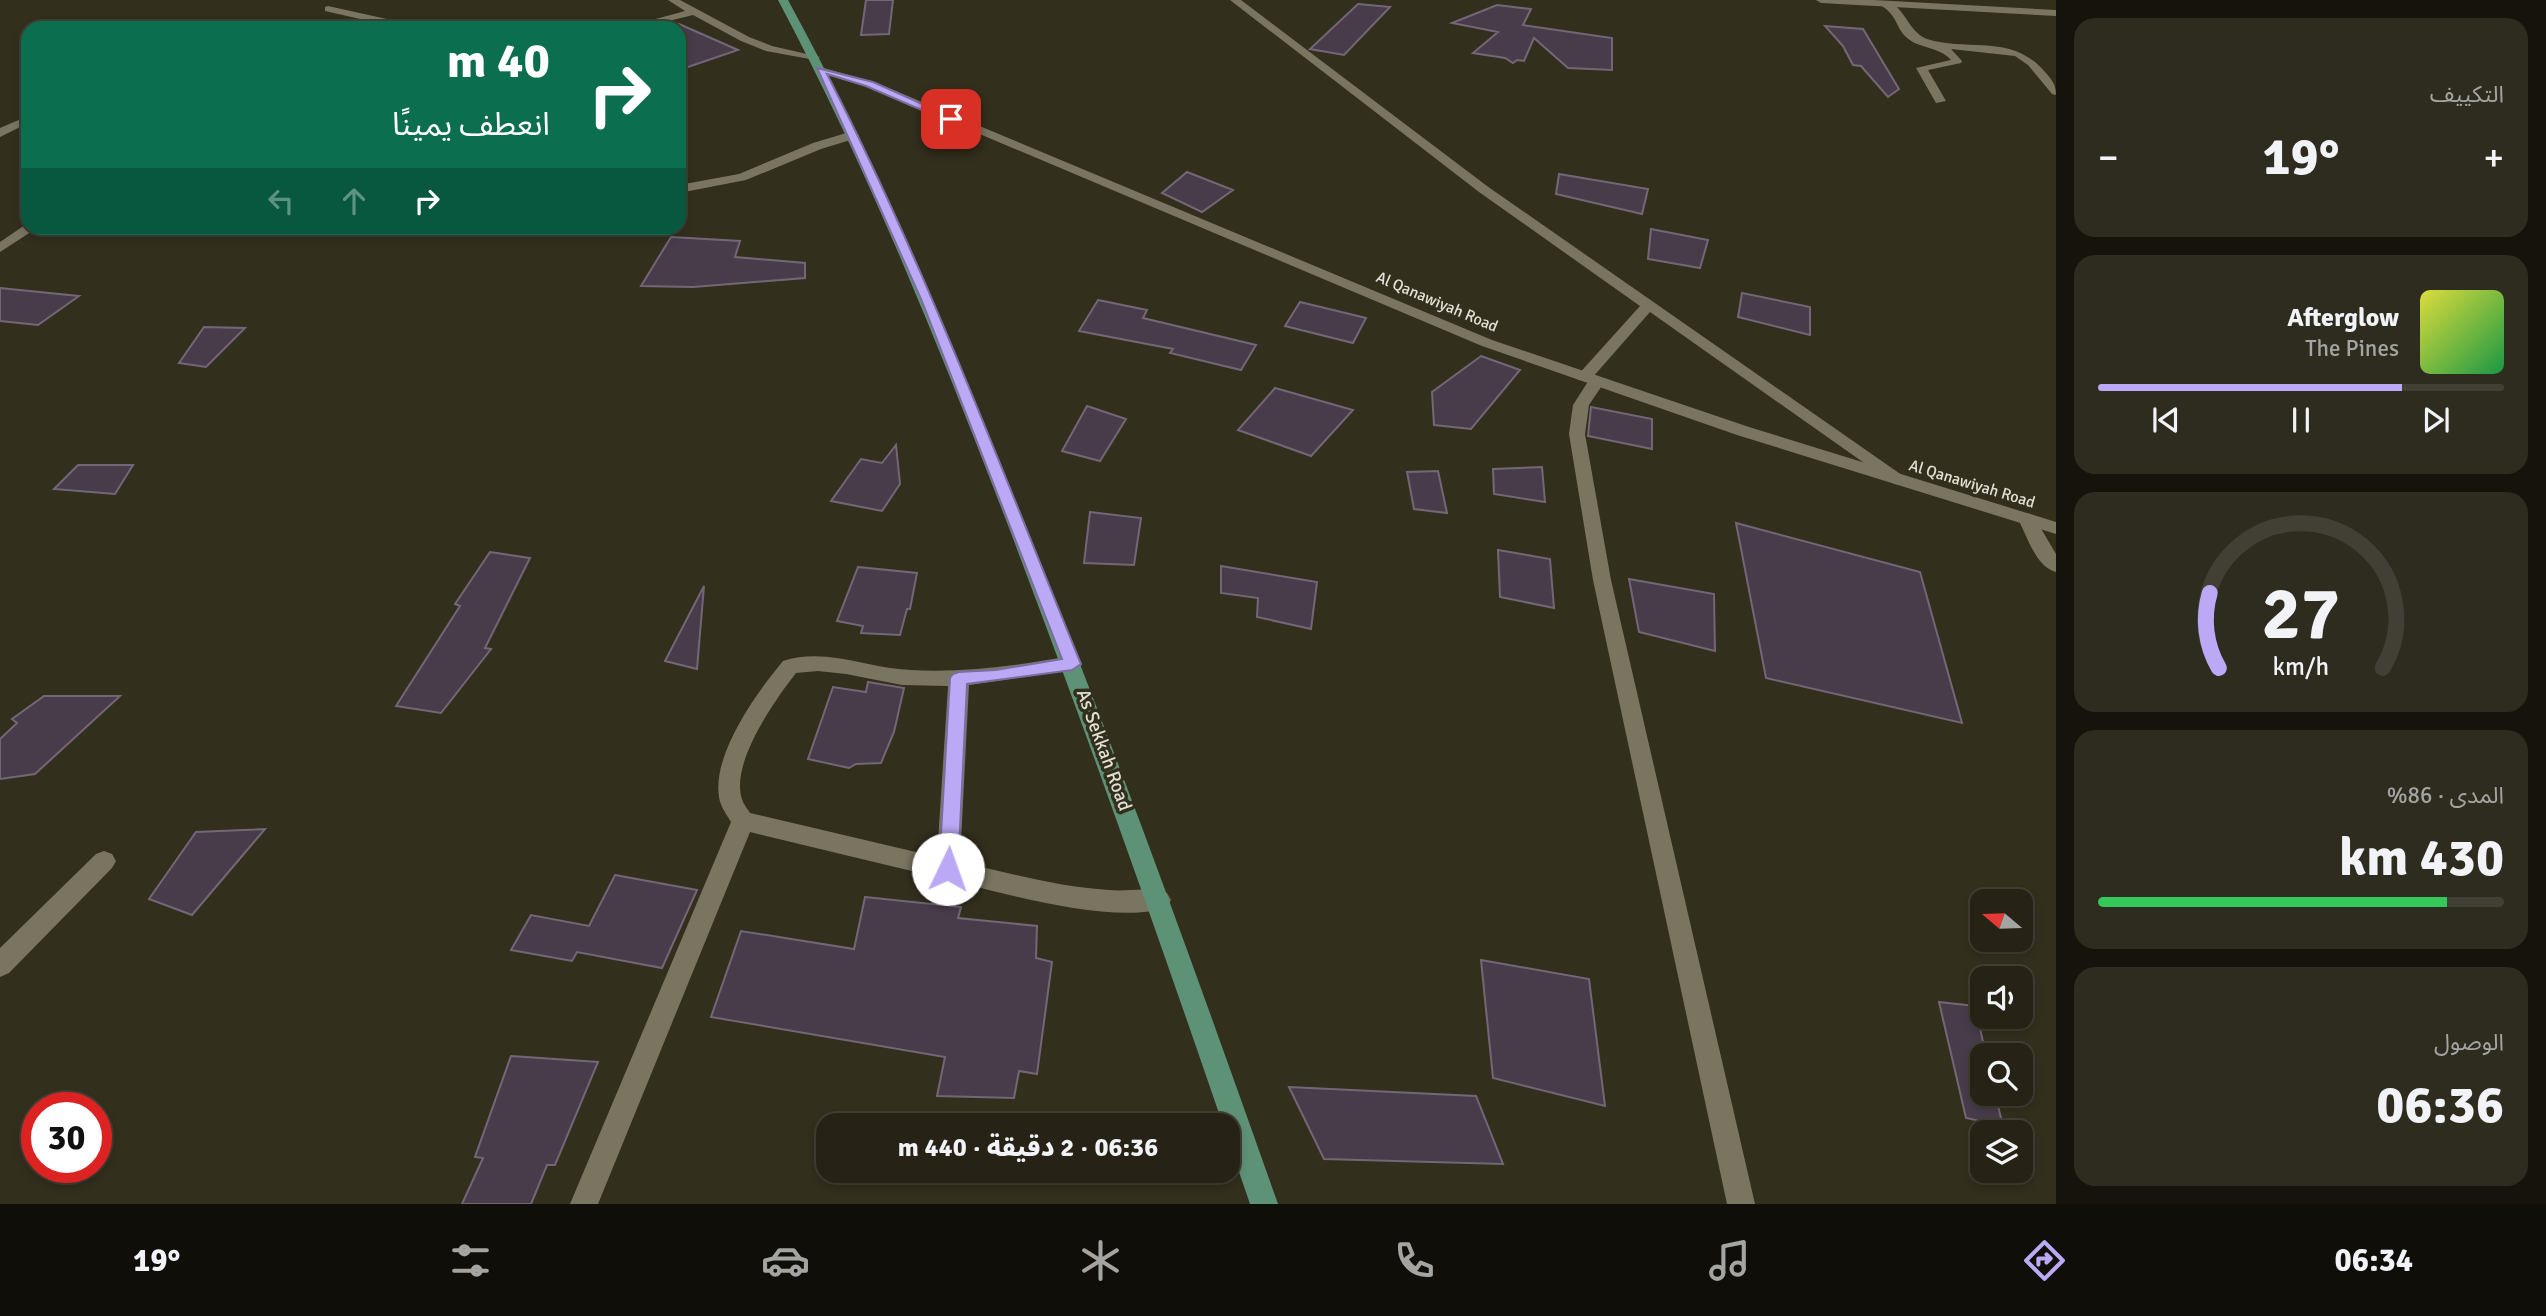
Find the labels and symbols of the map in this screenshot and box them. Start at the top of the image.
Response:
pin [921,89,981,149]
street label: Al Qanawiyah Road [1373,267,1501,337]
street label: Al Qanawiyah Road [1907,455,2037,513]
street label: As Sekkah Road [1071,686,1137,814]
position arrow [911,832,985,906]
north arrow [1970,889,2034,952]
speed limit sign: 30 [21,1092,112,1183]

